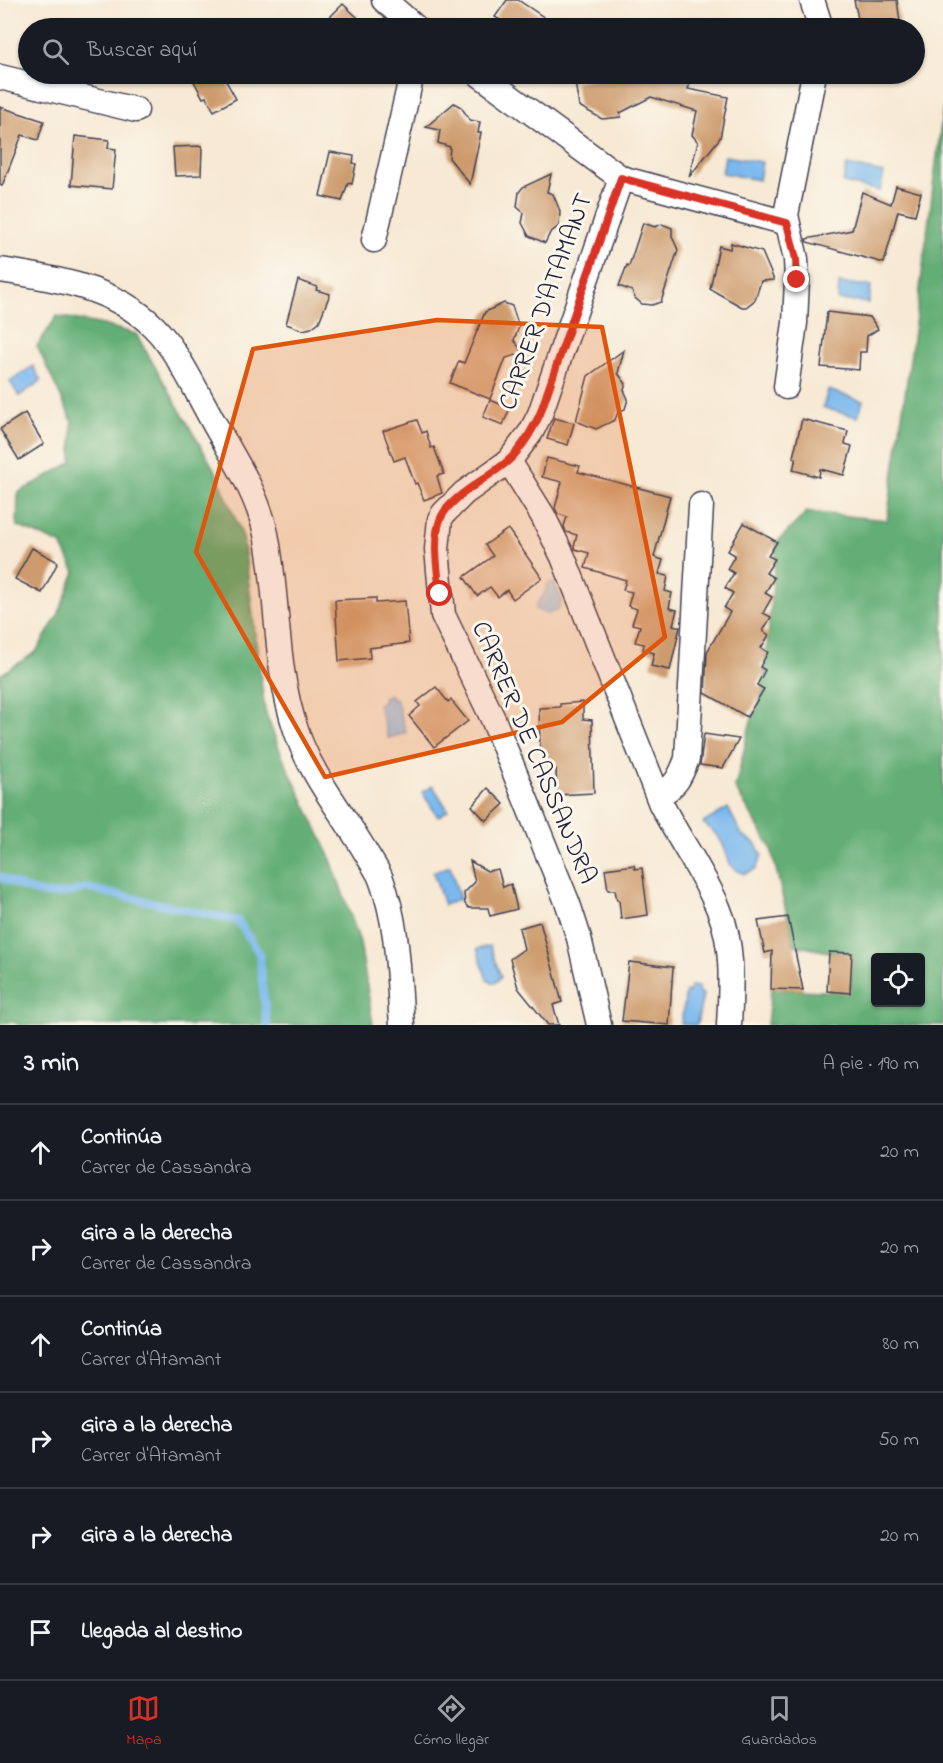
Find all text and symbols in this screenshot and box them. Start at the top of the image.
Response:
search box [18,18,925,84]
icon: search [39,35,72,68]
text: Buscar aquí [87,35,197,67]
street label: CARRER D'ATAMANT [490,188,604,416]
route end [783,266,809,292]
route start [426,580,452,606]
street label: CARRER DE CASSANDRA [460,616,606,890]
map controls [871,953,925,1007]
button: locate [871,953,925,1007]
text: 3 min [24,1045,79,1083]
text: A pie · 190 m [822,1050,919,1079]
text: Continúa [81,1122,162,1154]
icon: ahead [24,1136,57,1169]
text: 20 m [880,1138,919,1167]
text: Carrer de Cassandra [81,1154,252,1183]
text: Gira a la derecha [81,1218,232,1250]
icon: right [24,1232,57,1265]
text: 20 m [880,1234,919,1263]
text: Carrer de Cassandra [81,1250,252,1279]
text: Continúa [81,1314,162,1346]
icon: ahead [24,1328,57,1361]
text: 80 m [882,1330,919,1359]
text: Carrer d'Atamant [81,1346,221,1375]
text: Gira a la derecha [81,1410,232,1442]
icon: right [24,1424,57,1457]
text: 50 m [878,1426,919,1455]
text: Carrer d'Atamant [81,1442,221,1471]
icon: right [24,1520,57,1553]
text: Gira a la derecha [81,1520,232,1552]
text: 20 m [880,1522,919,1551]
icon: arrive [24,1616,57,1649]
text: Llegada al destino [81,1616,242,1648]
tab: Mapa [126,1692,162,1752]
tab: Cómo llegar [414,1692,489,1752]
tab: Guardados [741,1692,817,1752]

